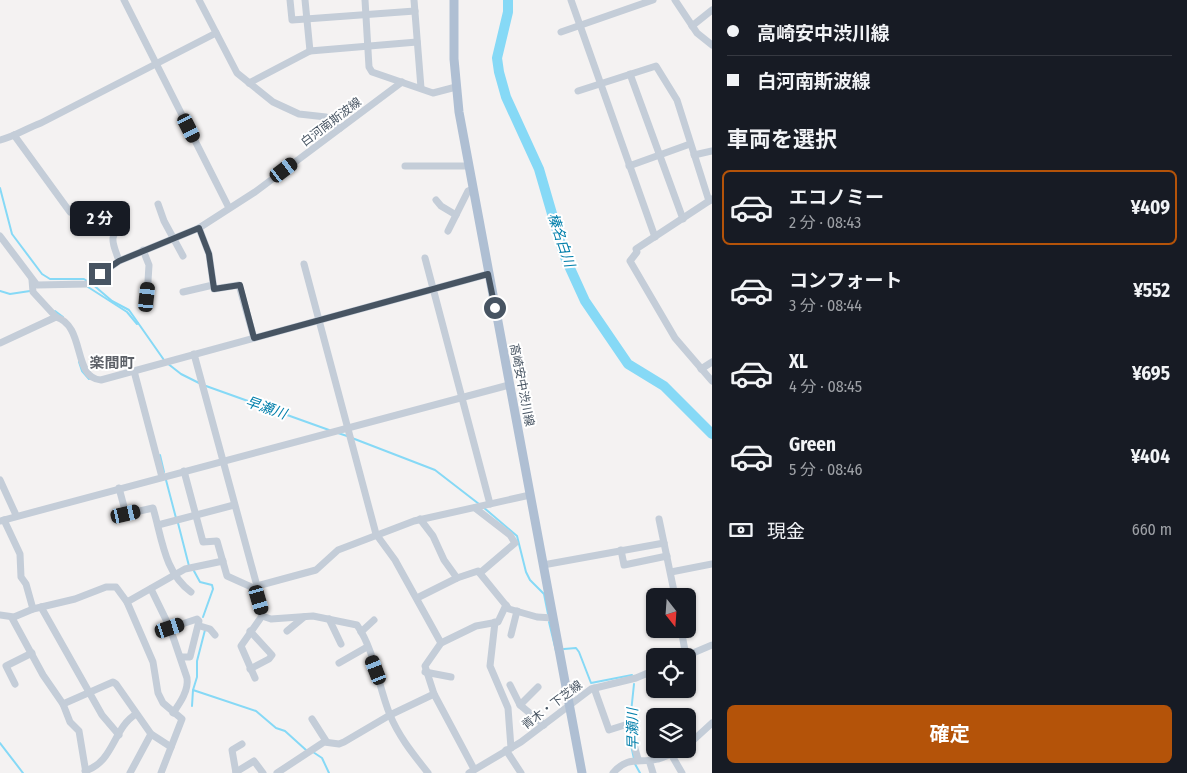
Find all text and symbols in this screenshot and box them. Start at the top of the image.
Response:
text: 高崎安中渋川線 [757,22,890,45]
text: 白河南斯波線 [757,70,871,93]
street label: 白河南斯波線 [298,95,364,149]
car [175,111,202,145]
text: 車両を選択 [727,126,837,153]
car [267,155,300,185]
icon: car [729,185,774,230]
text: エコノミー [789,186,884,209]
text: ¥409 [1131,196,1170,219]
callout: 2 分 [70,202,130,236]
text: 2 分 [87,209,113,228]
water label: 榛名白川 [544,211,579,271]
text: 2 分 · 08:43 [789,213,861,232]
route end [89,263,111,285]
icon: car [729,268,774,313]
text: コンフォート [789,269,902,292]
text: ¥552 [1133,279,1170,302]
car [137,281,156,313]
text: 3 分 · 08:44 [789,296,862,315]
route start [484,297,506,319]
street label: 高崎安中渋川線 [507,342,537,428]
text: XL [789,350,808,373]
icon: car [729,351,774,396]
district label: 楽間町 [89,354,135,372]
text: ¥695 [1132,362,1170,385]
text: 4 分 · 08:45 [789,377,862,396]
water label: 早瀬川 [243,393,291,424]
text: Green [789,433,836,456]
icon: car [729,434,774,479]
text: ¥404 [1131,445,1170,468]
text: 5 分 · 08:46 [789,460,862,479]
car [109,503,142,525]
icon: cash [727,516,755,544]
text: 現金 [767,520,805,543]
text: 660 m [1132,520,1172,539]
car [247,584,270,616]
north arrow [646,588,696,638]
map controls [646,588,696,758]
car [153,616,186,640]
button: locate [646,648,696,698]
car [363,653,388,687]
street label: 青木・下芝線 [519,678,585,732]
button: 確定 [727,705,1172,763]
water label: 早瀬川 [624,706,642,750]
button: layers [646,708,696,758]

